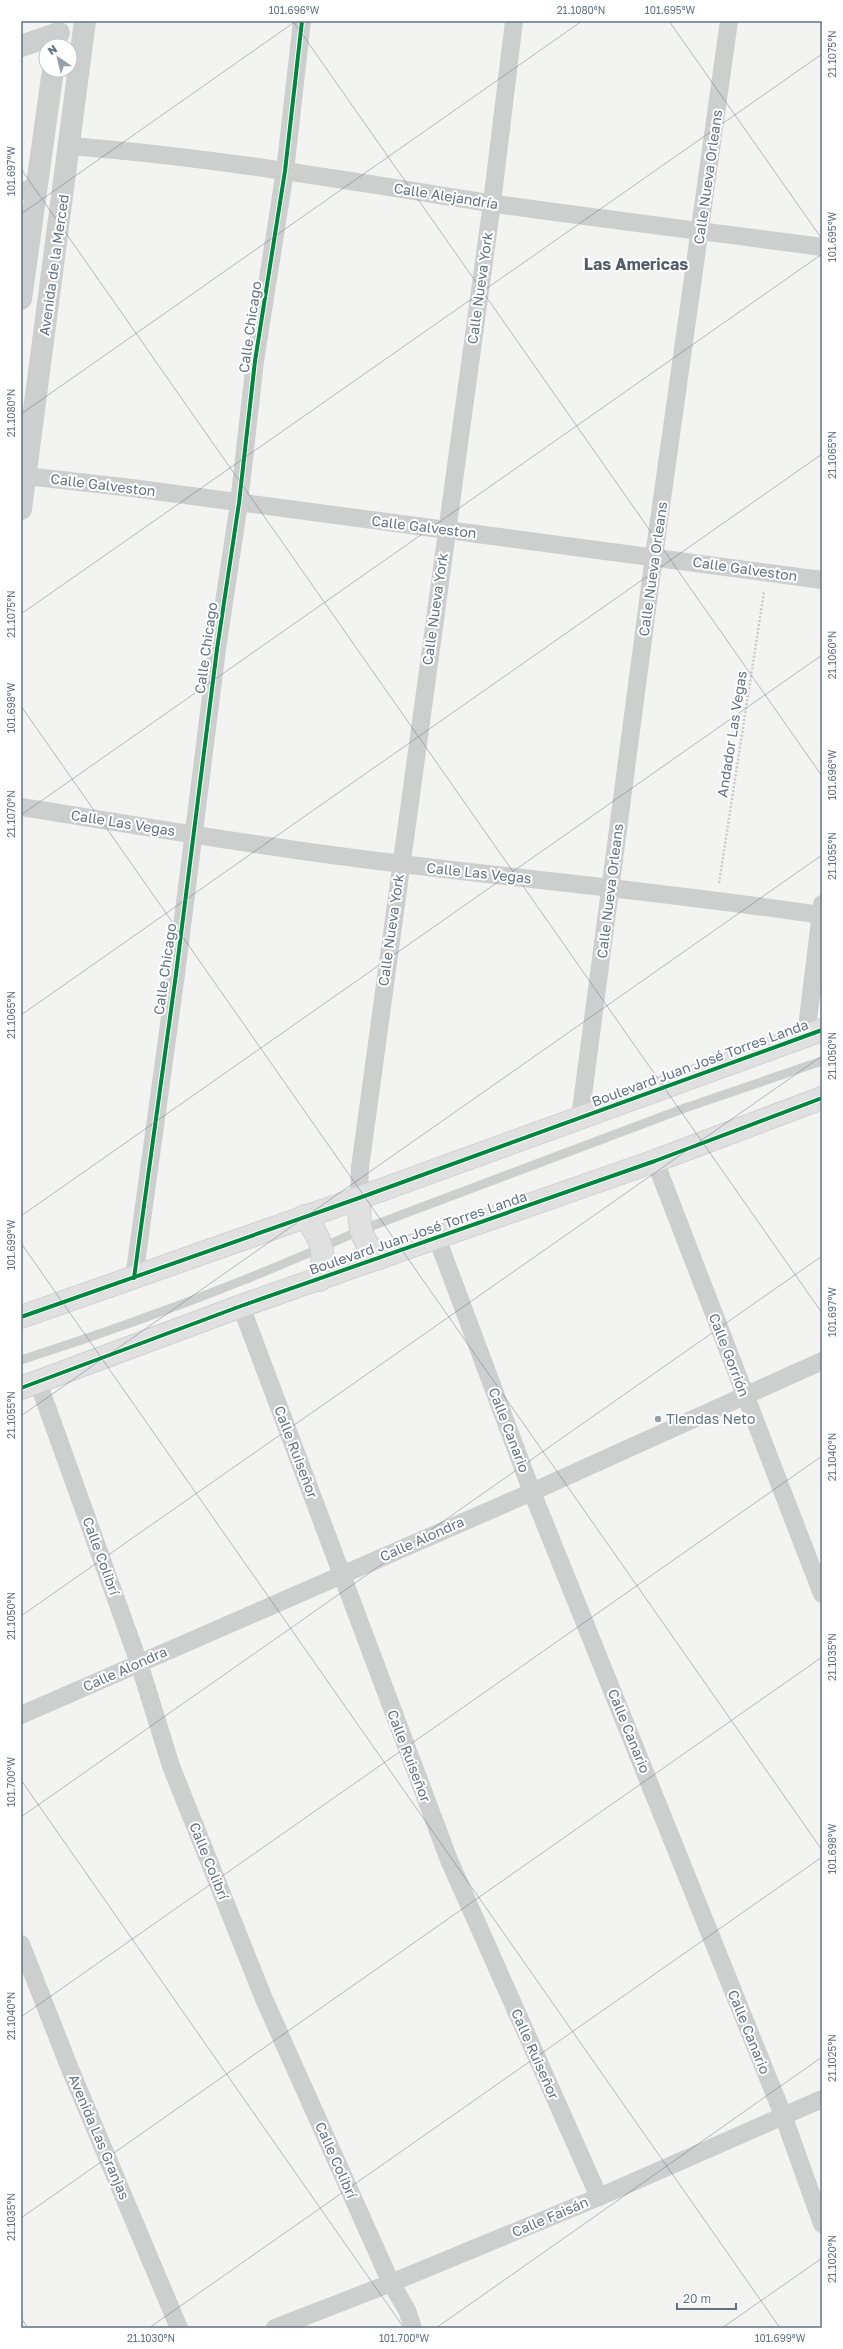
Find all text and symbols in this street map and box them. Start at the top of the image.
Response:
text: 101.696°W [269,4,320,16]
text: 21.1080°N [557,4,605,16]
text: 101.695°W [645,4,696,16]
text: 21.1075°N [826,30,838,78]
north arrow [38,38,78,78]
text: N [45,42,59,57]
street label: Calle Nueva Orleans [690,108,725,245]
text: 101.697°W [5,146,17,196]
street label: Calle Alejandría [393,179,499,212]
street label: Avenida de la Merced [35,193,72,337]
text: 101.695°W [826,211,838,262]
street label: Calle Nueva York [463,231,496,345]
district label: Las Americas [584,254,688,274]
street label: Calle Chicago [235,280,264,374]
text: 21.1080°N [5,389,17,437]
text: 21.1065°N [826,431,838,479]
street label: Calle Galveston [50,470,156,499]
street label: Calle Nueva Orleans [635,500,670,637]
street label: Calle Galveston [371,512,477,541]
street label: Calle Nueva York [418,552,451,666]
street label: Calle Galveston [692,553,799,584]
text: 21.1075°N [5,590,17,638]
street label: Calle Chicago [191,601,220,695]
text: 21.1060°N [826,631,838,679]
street label: Andador Las Vegas [713,669,750,798]
text: 101.698°W [5,682,17,733]
text: 101.696°W [826,749,838,800]
text: 21.1070°N [5,790,17,838]
street label: Calle Las Vegas [70,806,176,839]
street label: Calle Nueva Orleans [593,822,626,959]
text: 21.1055°N [826,832,838,880]
street label: Calle Las Vegas [426,859,532,886]
street label: Calle Nueva York [374,873,407,987]
street label: Calle Chicago [150,922,179,1016]
text: 21.1065°N [5,991,17,1039]
street label: Boulevard Juan José Torres Landa [589,1015,811,1110]
text: 21.1050°N [826,1032,838,1080]
street label: Boulevard Juan José Torres Landa [307,1187,529,1278]
text: 101.699°W [5,1219,17,1270]
text: 101.697°W [826,1287,838,1337]
street label: Calle Gorrión [706,1311,753,1399]
street label: Calle Canario [486,1385,533,1475]
text: 21.1055°N [5,1391,17,1439]
street label: Calle Ruiseñor [271,1403,322,1501]
place label: Tiendas Neto [666,1410,755,1427]
marker: Tiendas Neto [653,1414,663,1424]
text: 21.1040°N [826,1433,838,1481]
street label: Calle Alondra [377,1512,466,1565]
street label: Calle Colibrí [79,1514,124,1598]
text: 21.1050°N [5,1592,17,1640]
text: 21.1035°N [826,1633,838,1681]
street label: Calle Alondra [80,1642,169,1695]
street label: Calle Canario [605,1686,654,1775]
street label: Calle Ruiseñor [384,1707,435,1805]
text: 101.700°W [5,1757,17,1807]
street label: Calle Colibrí [186,1820,233,1903]
text: 101.698°W [826,1823,838,1874]
street label: Calle Canario [725,1987,774,2076]
text: 21.1040°N [5,1992,17,2040]
street label: Calle Ruiseñor [508,2006,563,2102]
text: 21.1025°N [826,2034,838,2082]
street label: Avenida Las Granjas [65,2072,134,2202]
street label: Calle Colibrí [312,2119,361,2202]
text: 21.1035°N [5,2193,17,2241]
street label: Calle Faisán [509,2193,591,2240]
text: 21.1020°N [826,2235,838,2283]
scale bar [677,2285,736,2311]
text: 20 m [683,2291,711,2306]
text: 21.1030°N [127,2332,175,2344]
text: 101.700°W [379,2332,429,2344]
text: 101.699°W [755,2332,806,2344]

